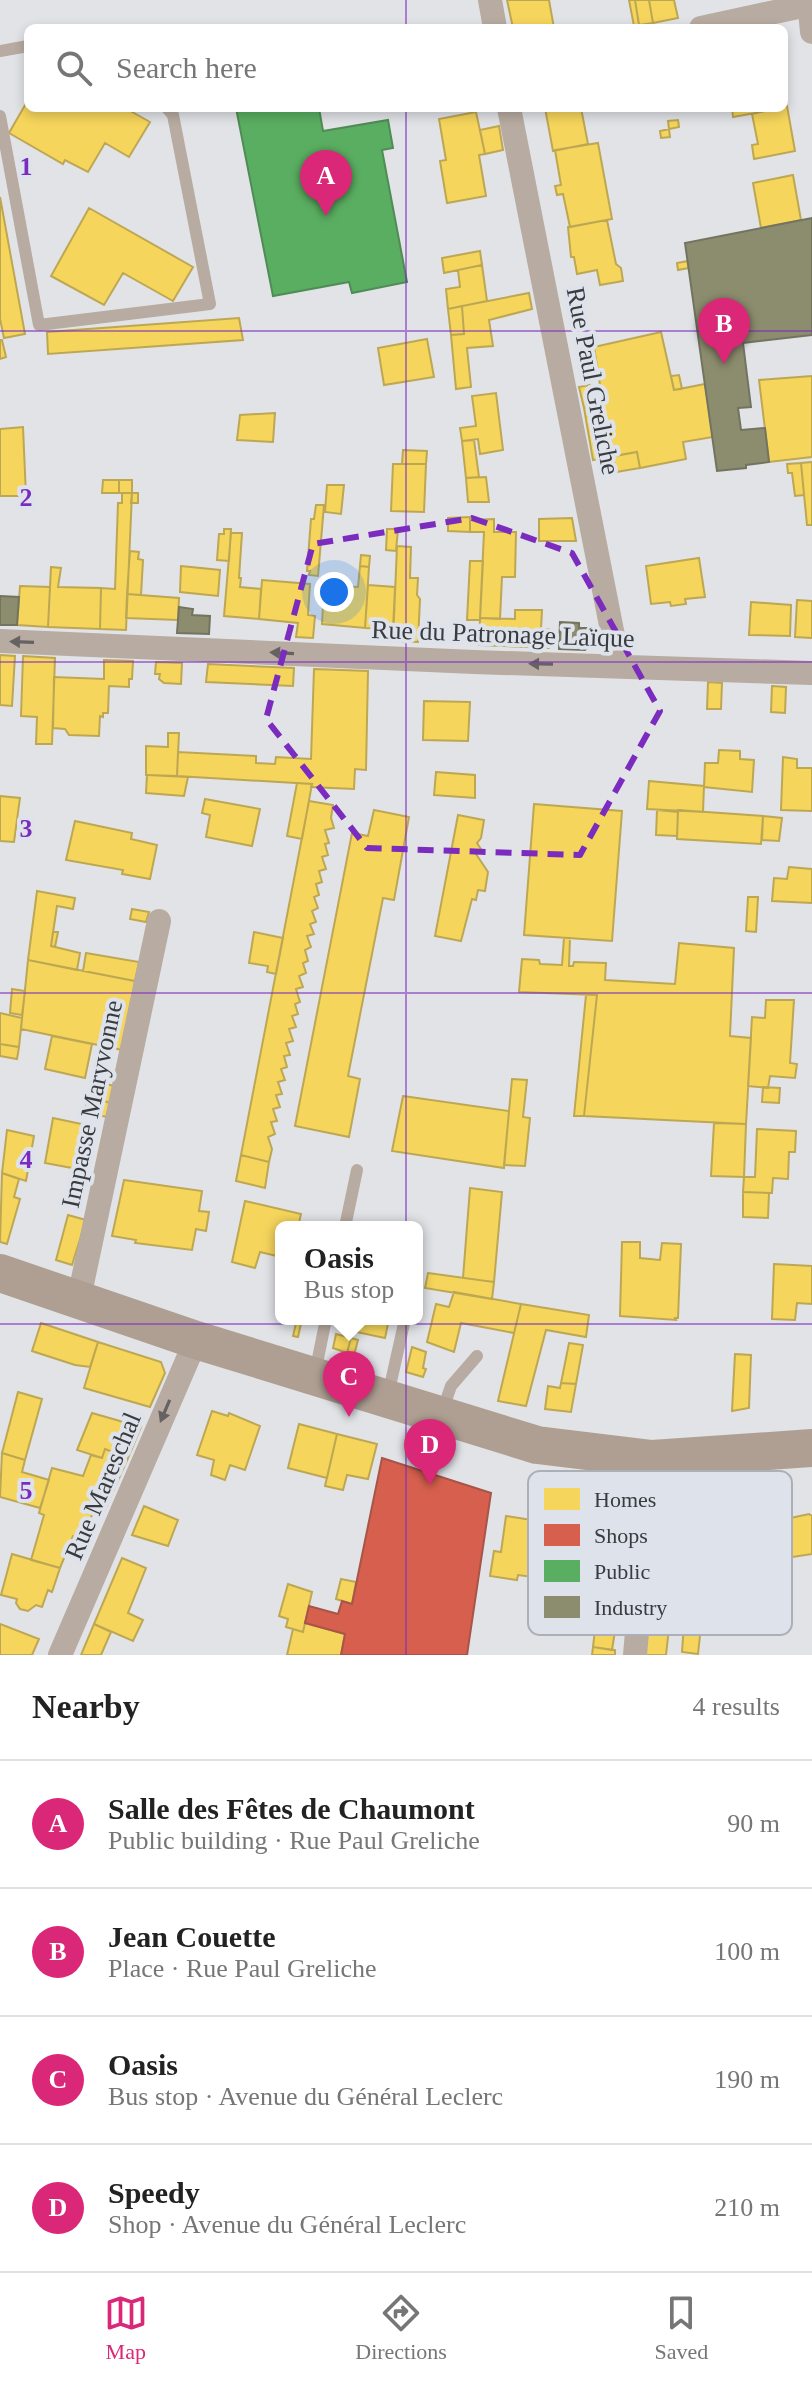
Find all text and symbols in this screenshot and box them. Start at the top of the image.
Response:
search box [24,24,788,112]
icon: search [52,46,96,90]
text: Search here [116,51,257,84]
pin: A [300,150,352,216]
text: 1 [20,152,33,181]
street label: Rue Paul Greliche [561,285,625,477]
pin: B [698,298,750,364]
text: 2 [20,483,33,512]
your location [314,572,354,612]
street label: Rue du Patronage Laïque [371,615,635,653]
one-way arrow [9,635,34,648]
one-way arrow [269,647,294,660]
one-way arrow [528,657,553,670]
text: 3 [20,814,33,843]
street label: Impasse Maryvonne [56,998,128,1210]
text: 4 [20,1145,33,1174]
popup [275,1221,423,1325]
text: Oasis [304,1241,374,1274]
text: Bus stop [304,1275,394,1304]
pin: C [323,1351,375,1417]
one-way arrow [159,1399,172,1423]
street label: Rue Mareschal [59,1408,147,1564]
pin: D [404,1419,456,1485]
legend [528,1471,792,1635]
text: 5 [20,1476,33,1505]
text: Homes [594,1487,656,1512]
text: Shops [594,1523,648,1548]
text: Public [594,1559,650,1584]
text: Industry [594,1595,667,1620]
text: Nearby [32,1688,140,1725]
text: 4 results [693,1692,780,1721]
text: Salle des Fêtes de Chaumont [108,1792,475,1825]
text: A [49,1809,67,1838]
text: 90 m [727,1809,780,1838]
text: Public building · Rue Paul Greliche [108,1826,480,1855]
text: Jean Couette [108,1920,275,1953]
text: B [49,1937,67,1966]
text: 100 m [714,1937,780,1966]
text: Place · Rue Paul Greliche [108,1954,377,1983]
text: Oasis [108,2048,178,2081]
text: C [49,2065,67,2094]
text: 190 m [714,2065,780,2094]
text: Bus stop · Avenue du Général Leclerc [108,2082,503,2111]
text: Speedy [108,2176,200,2209]
text: D [49,2193,67,2222]
text: 210 m [714,2193,780,2222]
text: Shop · Avenue du Général Leclerc [108,2210,466,2239]
tab: Map [104,2291,148,2365]
tab: Directions [355,2291,447,2365]
tab: Saved [654,2291,708,2365]

